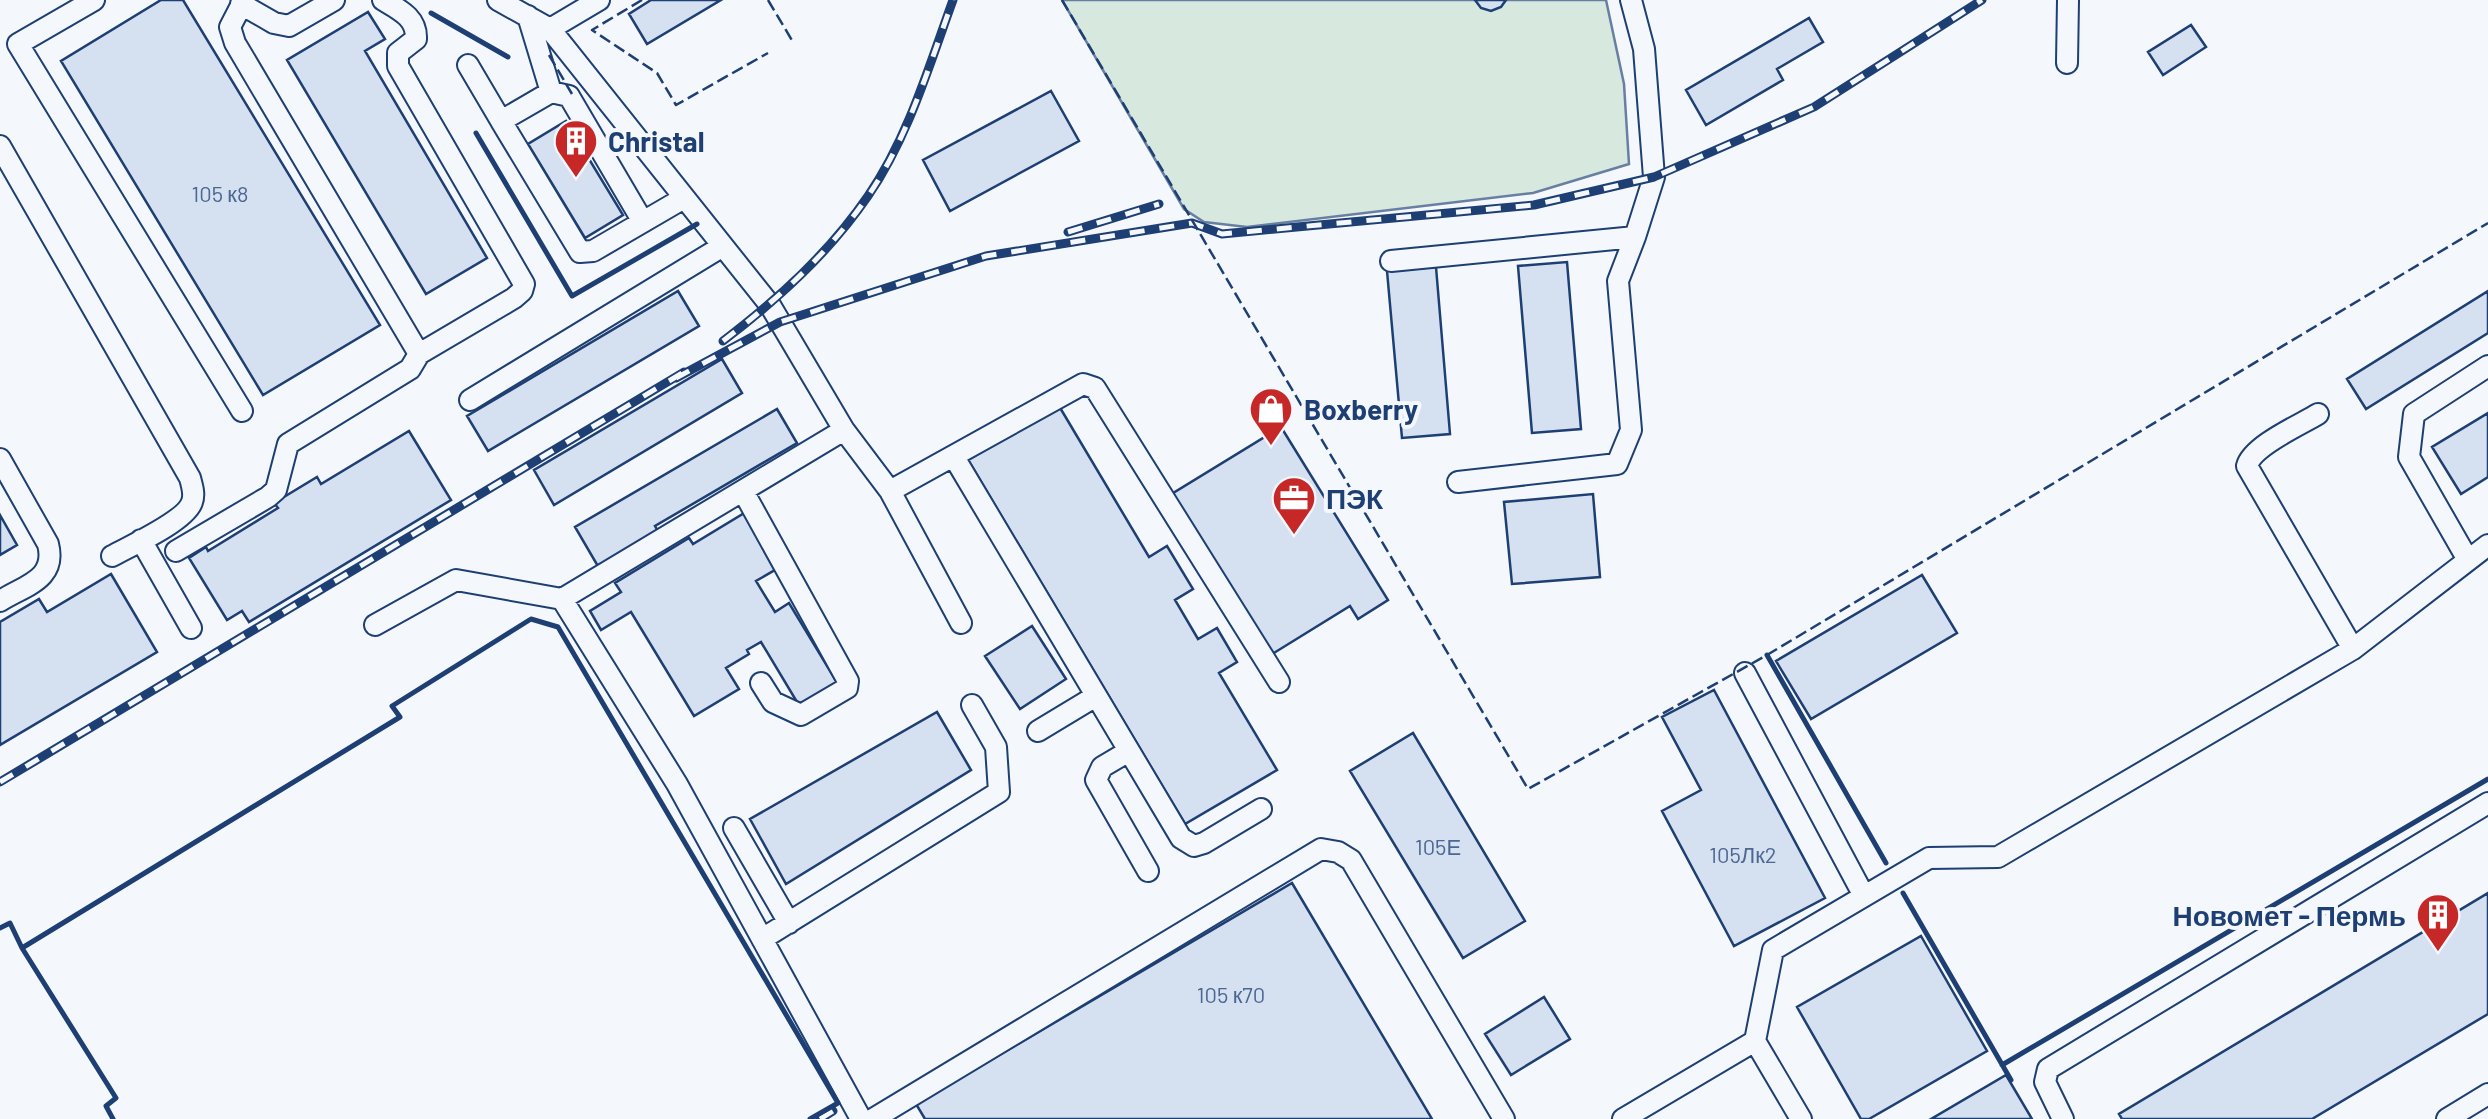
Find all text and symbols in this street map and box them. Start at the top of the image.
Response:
building icon: Christal [553,118,599,179]
place label: Christal [608,124,705,158]
house number: 105 к8 [192,180,248,206]
shop icon: Boxberry [1248,386,1294,447]
place label: Boxberry [1304,392,1418,426]
office icon: ПЭК [1271,475,1317,536]
place label: ПЭК [1326,481,1384,515]
house number: 105Е [1415,833,1461,859]
house number: 105Лк2 [1709,841,1777,867]
building icon: Новомет - Пермь [2415,892,2461,953]
place label: Новомет - Пермь [2172,898,2406,932]
house number: 105 к70 [1197,981,1265,1007]

